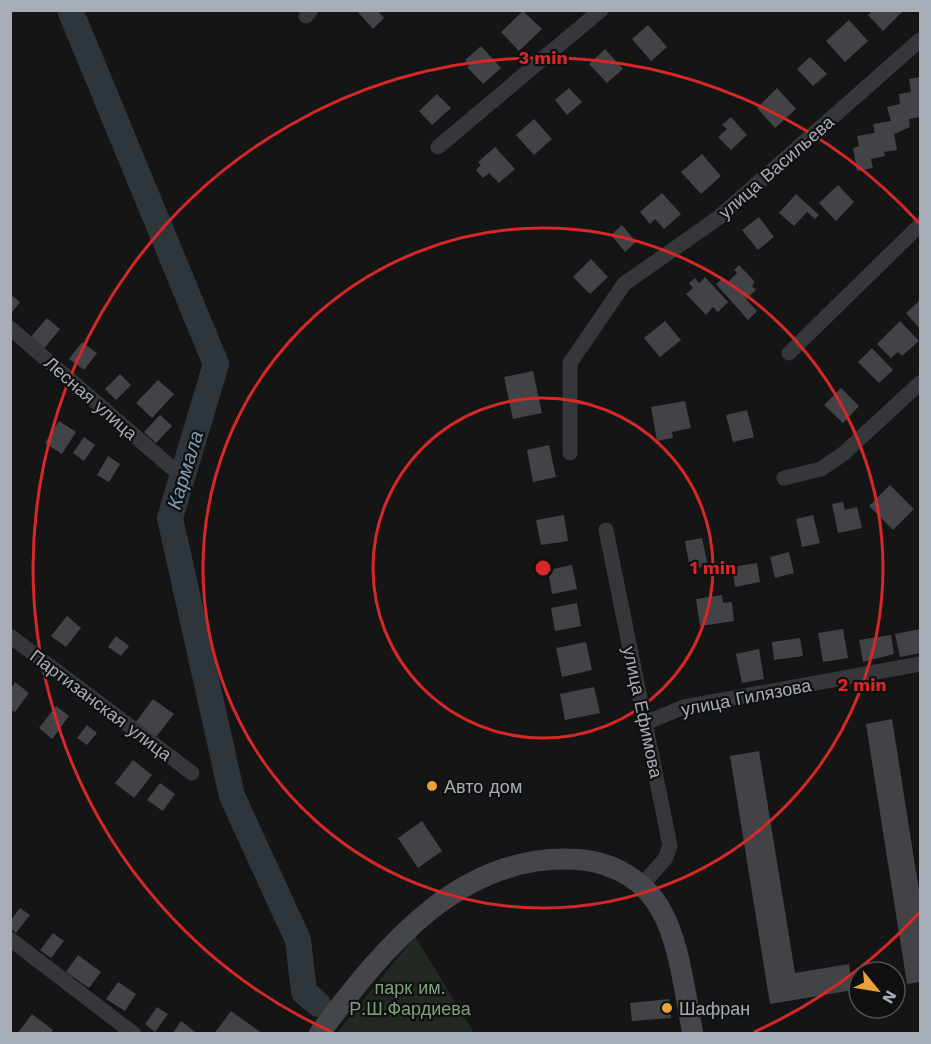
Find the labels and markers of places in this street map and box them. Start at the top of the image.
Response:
centre of rings [533,558,553,578]
place label: Авто дом [444,776,522,797]
marker: Авто дом [425,779,439,793]
place label: Шафран [679,998,750,1019]
marker: Шафран [660,1001,674,1015]

